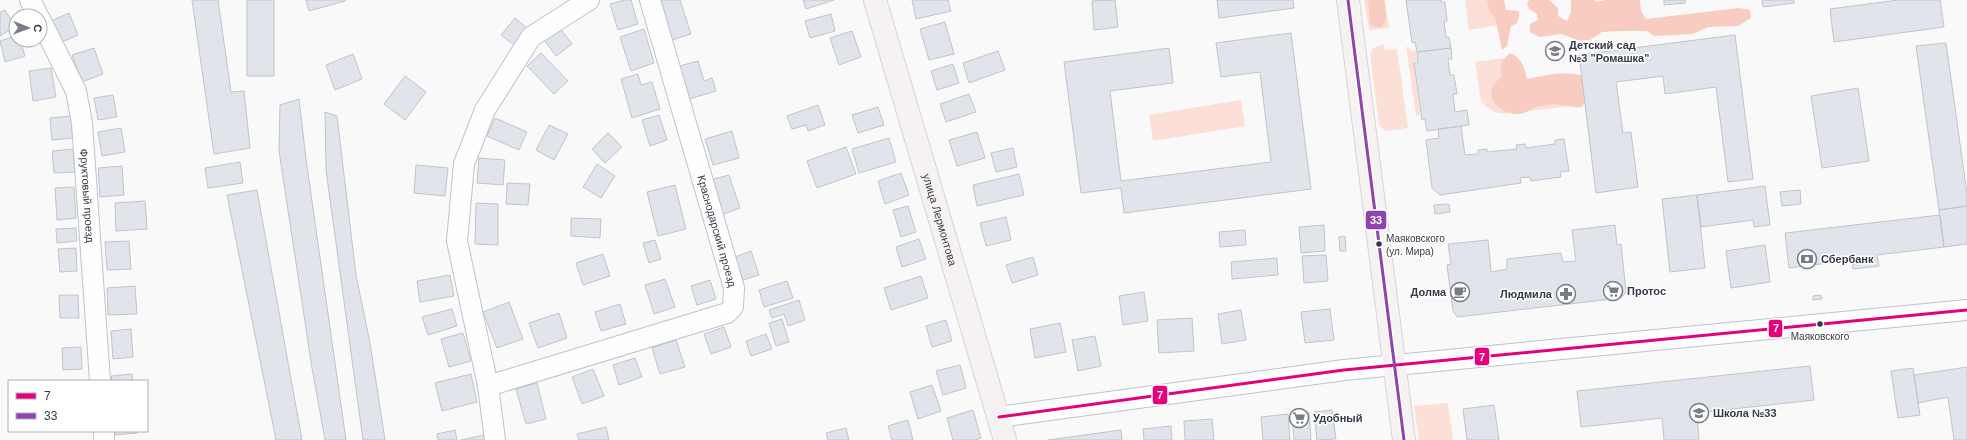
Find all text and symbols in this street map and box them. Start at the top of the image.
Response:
north arrow [8,8,48,48]
text: С [32,24,44,32]
place label: Детский сад №3 "Ромашка" [1569,39,1649,64]
school or university icon: Детский сад №3 "Ромашка" [1544,40,1566,62]
street label: Фруктовый проезд [78,148,96,244]
street label: улица Лермонтова [921,172,959,268]
street label: Краснодарский проезд [695,174,739,289]
line badge: 33 [1365,210,1387,230]
text: 33 [1370,214,1382,226]
place label: Маяковского (ул. Мира) [1386,233,1445,257]
marker: Маяковского (ул. Мира) [1374,239,1384,249]
bank icon: Сбербанк [1796,248,1818,270]
place label: Сбербанк [1821,253,1874,265]
supermarket icon: Протос [1602,280,1624,302]
cafe icon: Долма [1449,281,1471,303]
pharmacy icon: Людмила [1555,283,1577,305]
place label: Протос [1627,285,1666,297]
place label: Долма [1410,286,1447,298]
place label: Людмила [1500,288,1553,300]
line badge: 7 [1768,319,1783,338]
marker: Маяковского [1815,319,1825,329]
text: 7 [1773,322,1779,334]
place label: Маяковского [1791,331,1850,342]
line badge: 7 [1474,347,1490,366]
text: 7 [1479,351,1485,363]
legend [8,380,148,432]
line badge: 7 [1152,385,1168,405]
text: 7 [44,389,51,403]
text: 7 [1157,389,1163,401]
school or university icon: Школа №33 [1688,402,1710,424]
supermarket icon: Удобный [1288,407,1310,429]
place label: Школа №33 [1713,407,1777,419]
text: 33 [44,409,58,423]
place label: Удобный [1313,412,1362,424]

